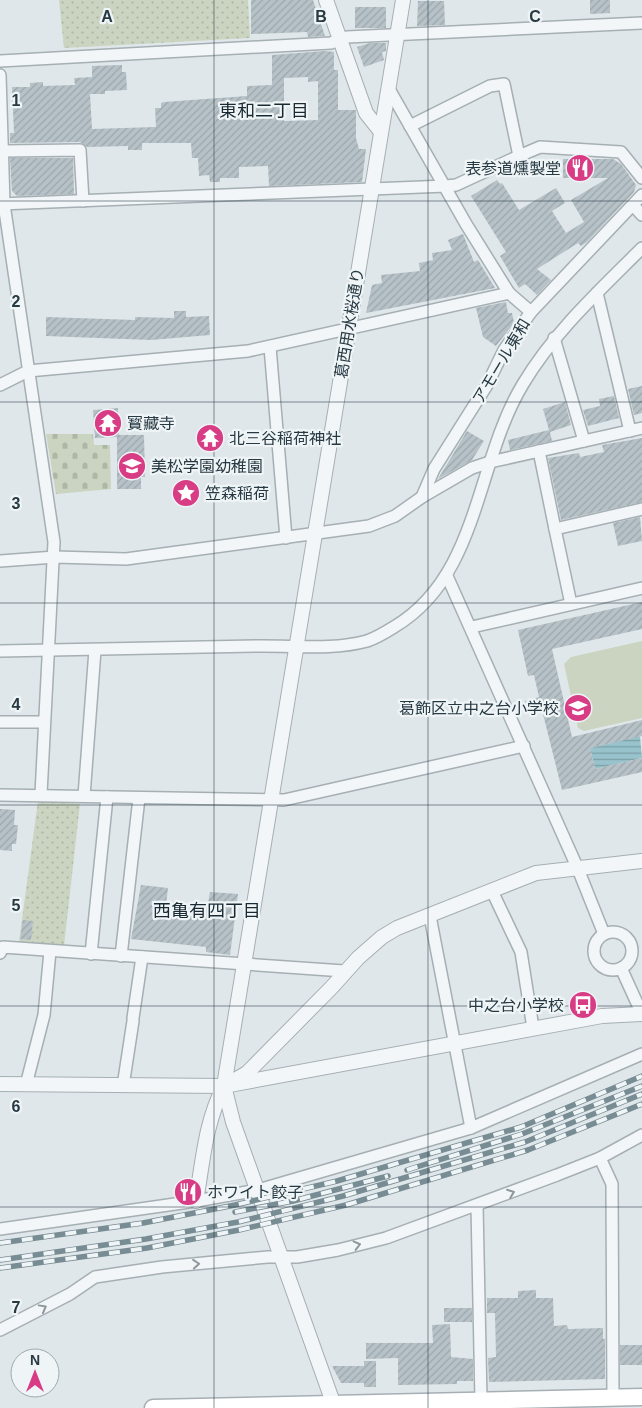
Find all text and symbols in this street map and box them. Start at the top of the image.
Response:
text: A [101,8,113,25]
text: B [315,8,327,25]
text: C [529,8,541,25]
text: 1 [12,92,21,109]
district label: 東和二丁目 [219,101,309,121]
restaurant icon: 表参道燻製堂 [565,153,595,183]
place label: 表参道燻製堂 [465,160,561,177]
street label: 葛西用水桜通り [332,266,367,380]
text: 2 [12,293,21,310]
street label: アモール東和 [469,316,533,407]
temple icon: 寳藏寺 [93,408,123,438]
place label: 寳藏寺 [127,415,175,432]
temple icon: 北三谷稲荷神社 [195,423,225,453]
place label: 北三谷稲荷神社 [229,430,341,447]
school or university icon: 美松学園幼稚園 [117,451,147,481]
place label: 美松学園幼稚園 [151,458,263,475]
place icon: 笠森稲荷 [171,478,201,508]
place label: 笠森稲荷 [205,485,269,502]
text: 3 [12,495,21,512]
school or university icon: 葛飾区立中之台小学校 [563,693,593,723]
text: 4 [12,696,21,713]
place label: 葛飾区立中之台小学校 [399,700,559,717]
text: 5 [12,897,21,914]
district label: 西亀有四丁目 [153,901,261,921]
bus stop icon: 中之台小学校 [568,990,598,1020]
place label: 中之台小学校 [468,997,564,1014]
text: 6 [12,1098,21,1115]
restaurant icon: ホワイト餃子 [173,1177,203,1207]
place label: ホワイト餃子 [207,1184,303,1201]
one-way arrow [506,1189,515,1199]
one-way arrow [353,1240,362,1251]
one-way arrow [193,1258,201,1269]
text: 7 [12,1299,21,1316]
one-way arrow [38,1304,47,1314]
north arrow [10,1348,60,1398]
text: N [30,1352,40,1368]

